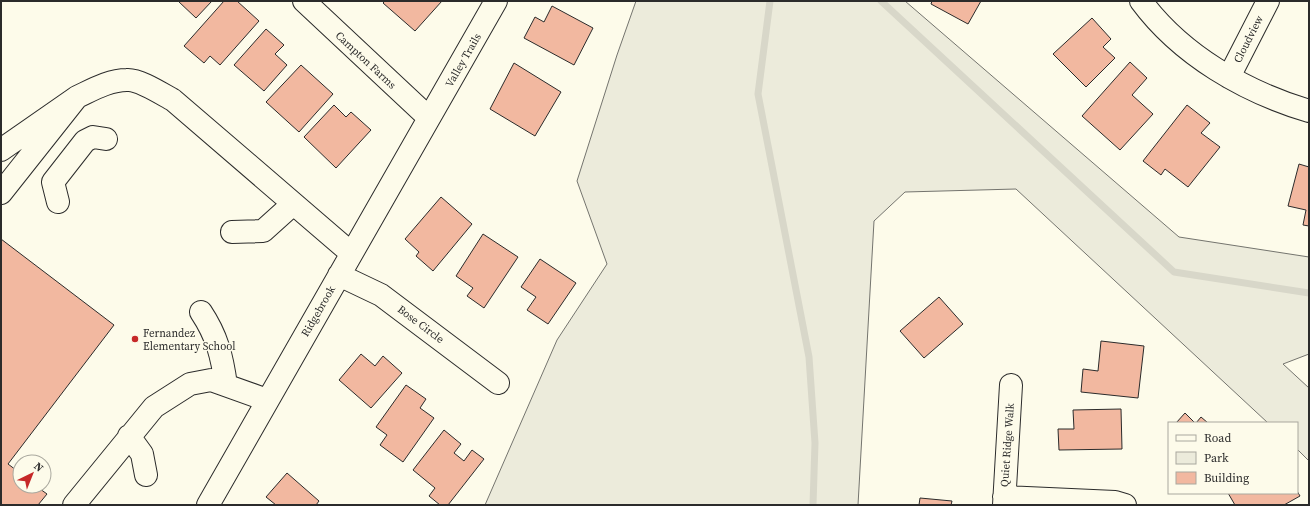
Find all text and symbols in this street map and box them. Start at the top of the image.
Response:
street label: Cloudview [1230,12,1267,65]
street label: Campton Farms [332,28,400,93]
street label: Valley Trails [442,30,485,90]
street label: Ridgebrook [298,282,340,339]
street label: Bose Circle [394,302,447,347]
place label: Fernandez Elementary School [143,326,235,354]
marker: Fernandez Elementary School [130,334,140,344]
street label: Quiet Ridge Walk [997,402,1018,487]
legend [1168,422,1298,494]
text: Road [1204,430,1231,446]
text: Park [1204,450,1229,466]
north arrow [12,454,52,494]
text: N [30,459,47,475]
text: Building [1204,470,1249,486]

